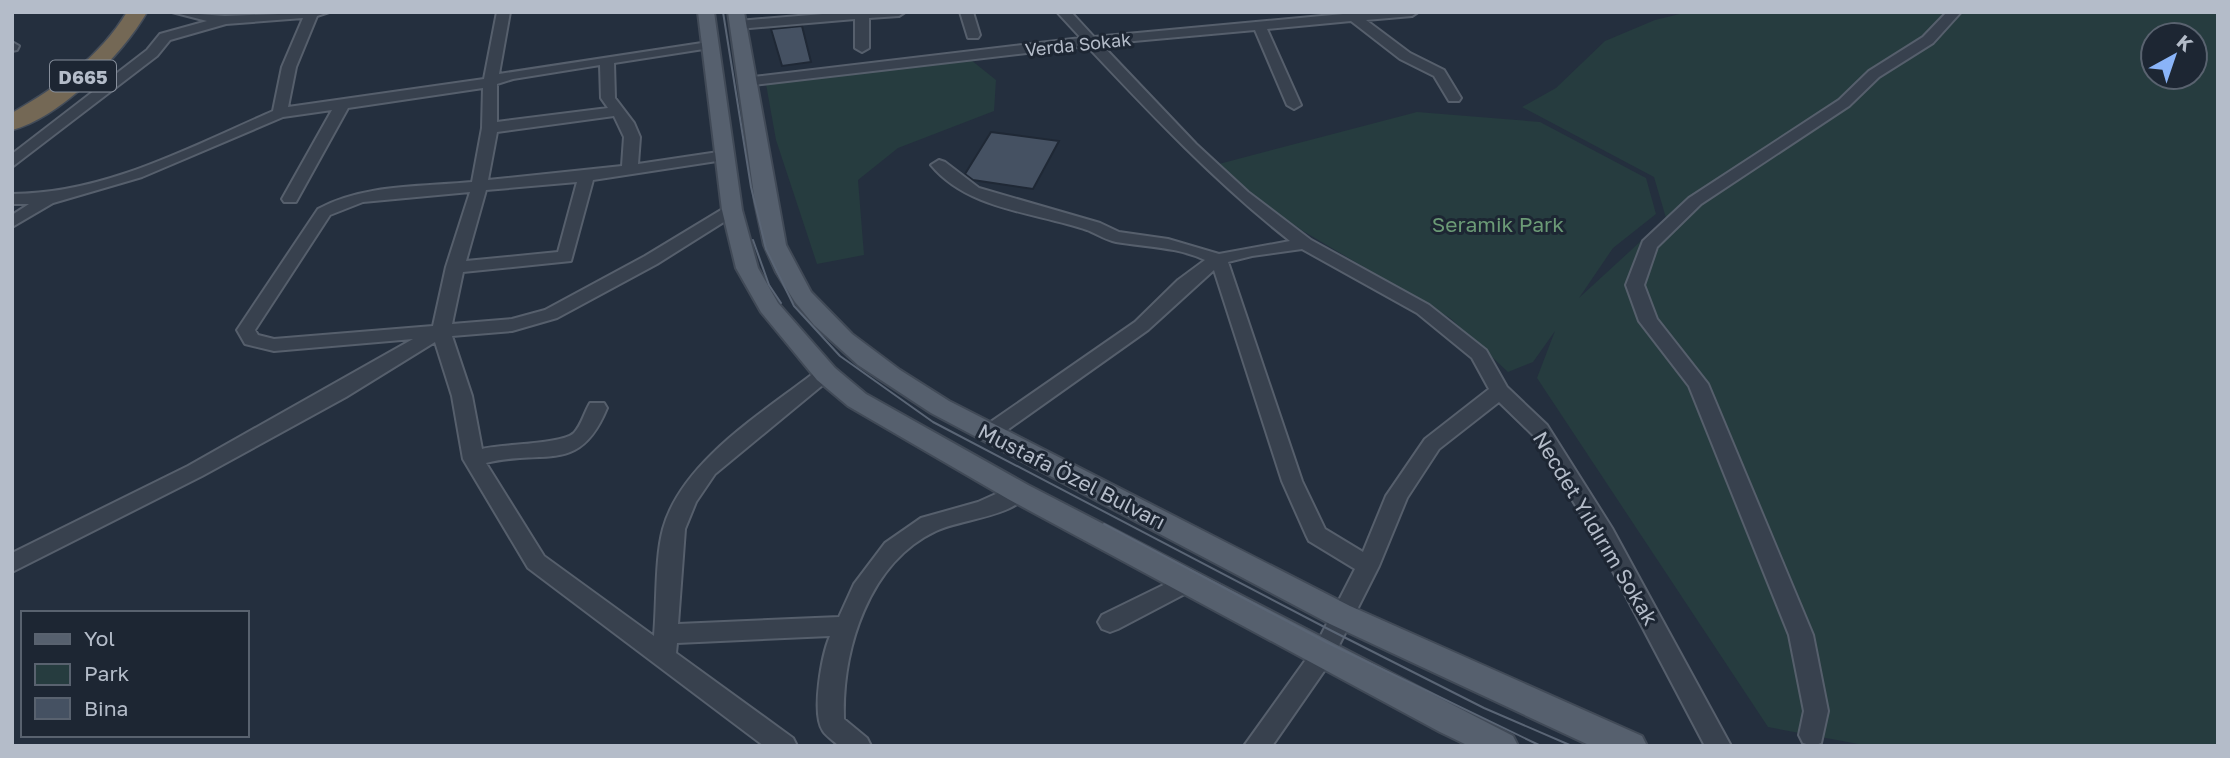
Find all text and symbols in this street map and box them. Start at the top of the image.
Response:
north arrow [2139,21,2209,91]
street label: Verda Sokak [1024,27,1132,61]
text: K [2173,29,2198,56]
road number: D665 [50,60,116,92]
park label: Seramik Park [1432,211,1564,237]
street label: Mustafa Özel Bulvarı [974,418,1170,534]
street label: Necdet Yıldırım Sokak [1528,426,1664,630]
legend [21,611,248,737]
text: Yol [84,625,115,651]
text: Park [84,660,130,686]
text: Bina [84,695,128,721]

